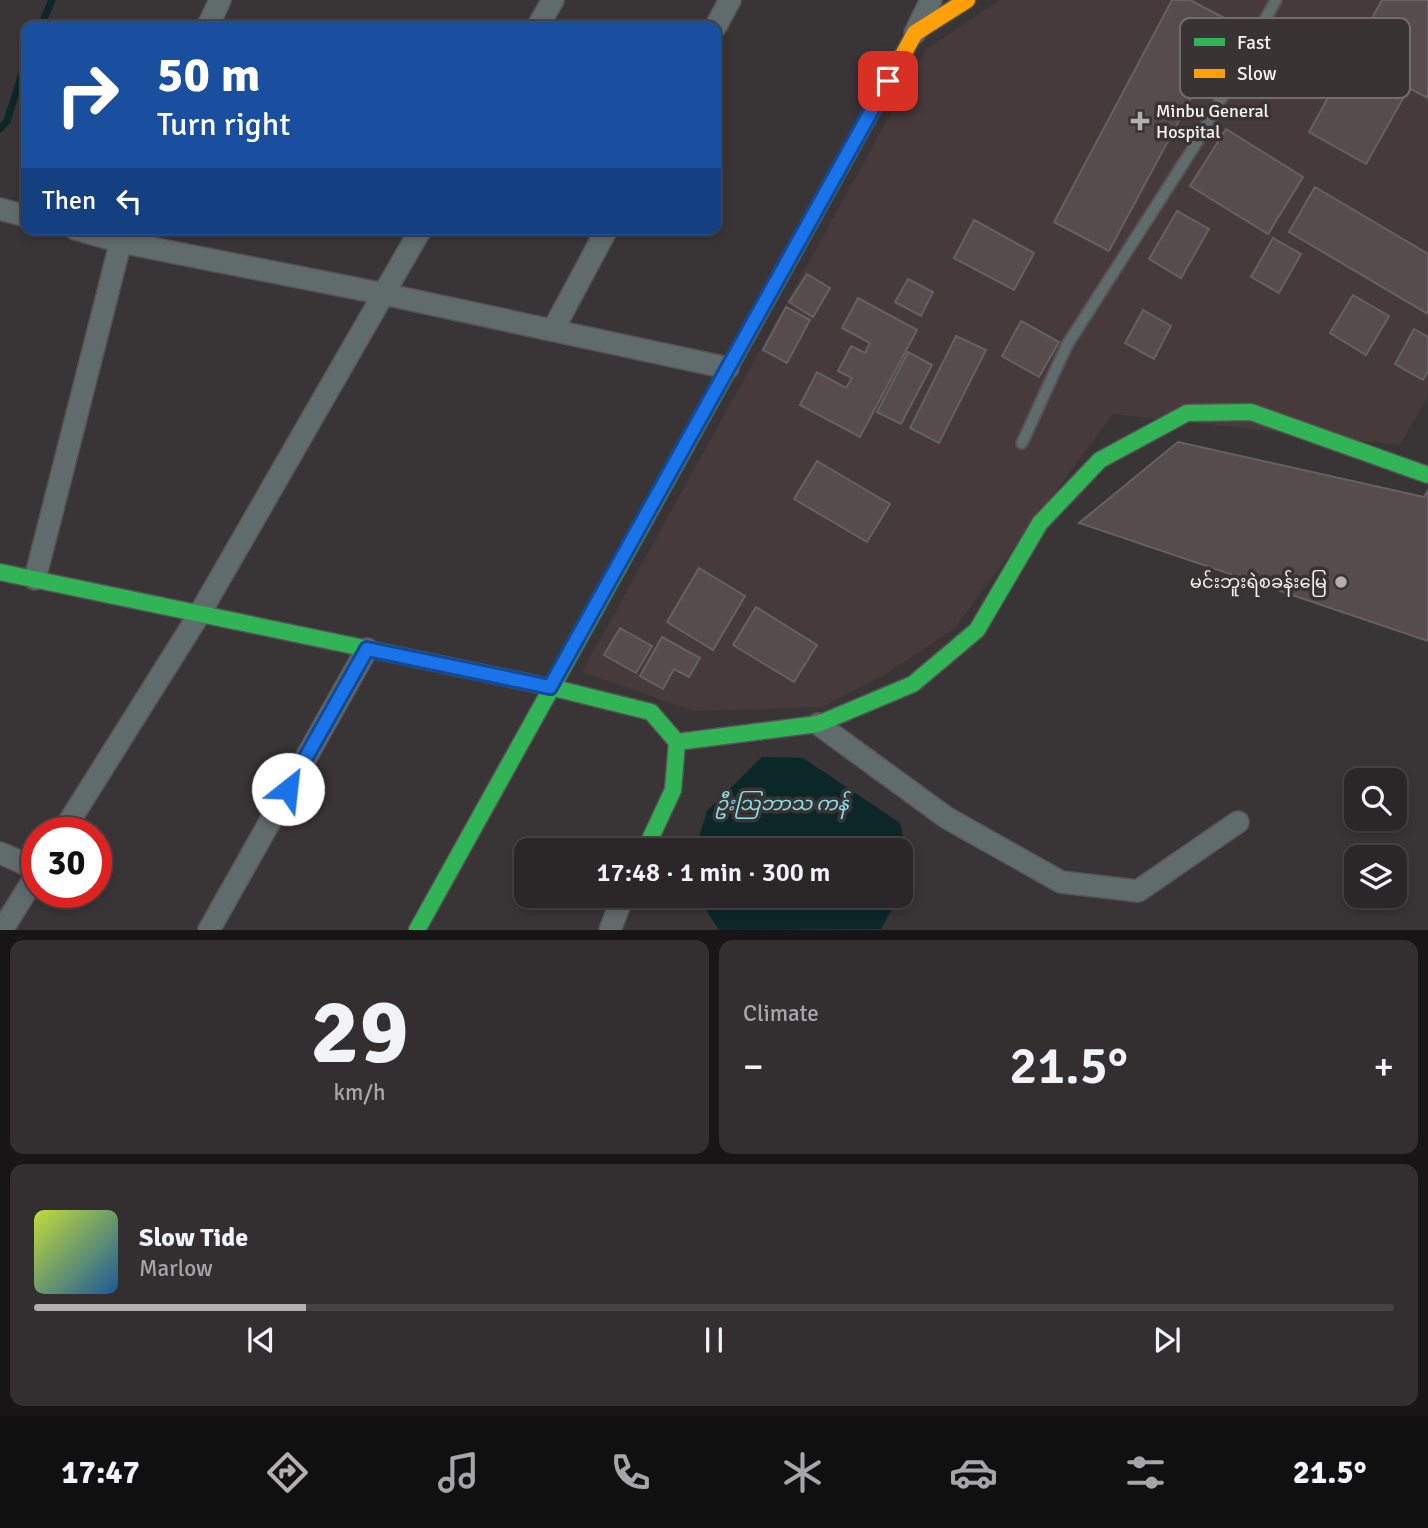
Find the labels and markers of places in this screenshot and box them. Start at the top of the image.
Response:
pin [858,51,918,111]
place label: Minbu General Hospital [1156,100,1269,143]
marker: Minbu General Hospital [1130,111,1150,131]
place label: မင်းဘူးရဲစခန်းမြေ [1190,569,1327,597]
marker: မင်းဘူးရဲစခန်းမြေ [1333,574,1349,590]

